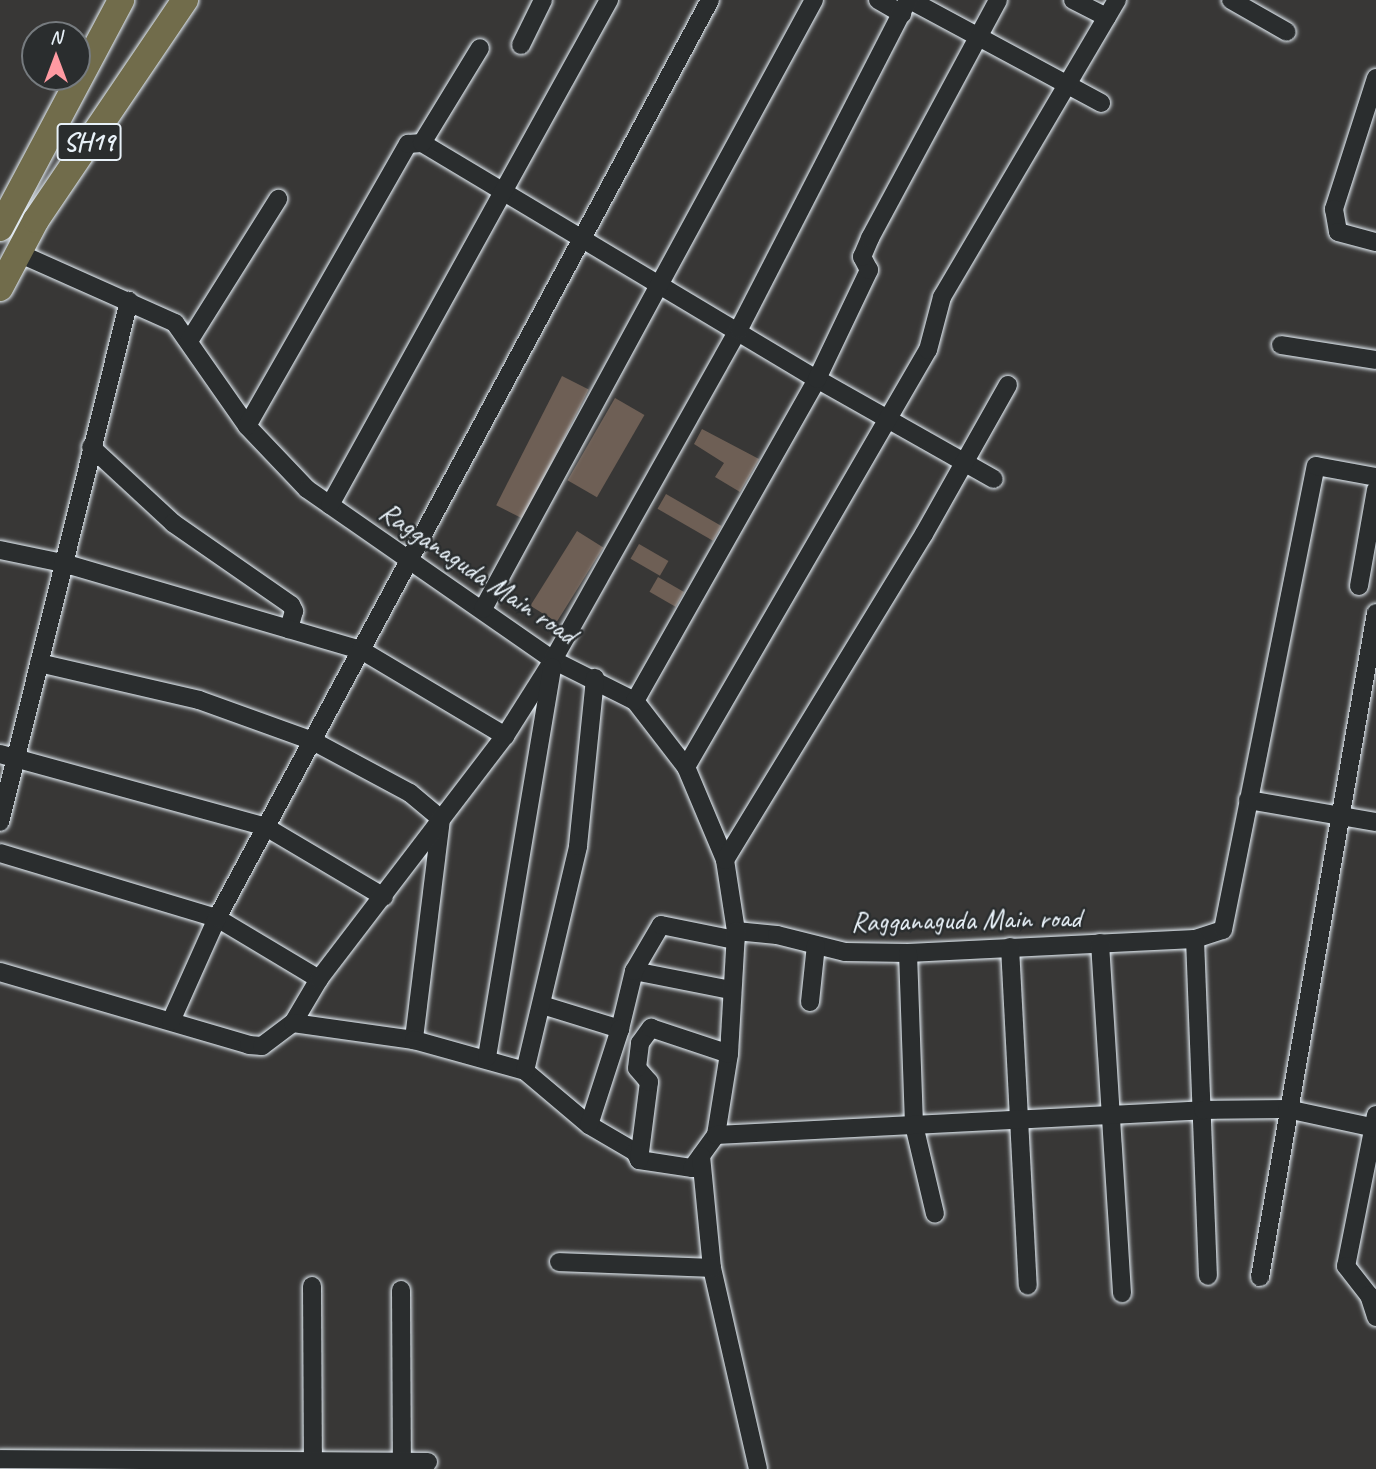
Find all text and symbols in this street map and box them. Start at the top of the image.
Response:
north arrow [21,21,91,91]
text: N [50,25,62,49]
road number: SH19 [56,119,122,164]
street label: Ragganaguda Main road [373,495,583,651]
street label: Ragganaguda Main road [850,901,1082,939]

